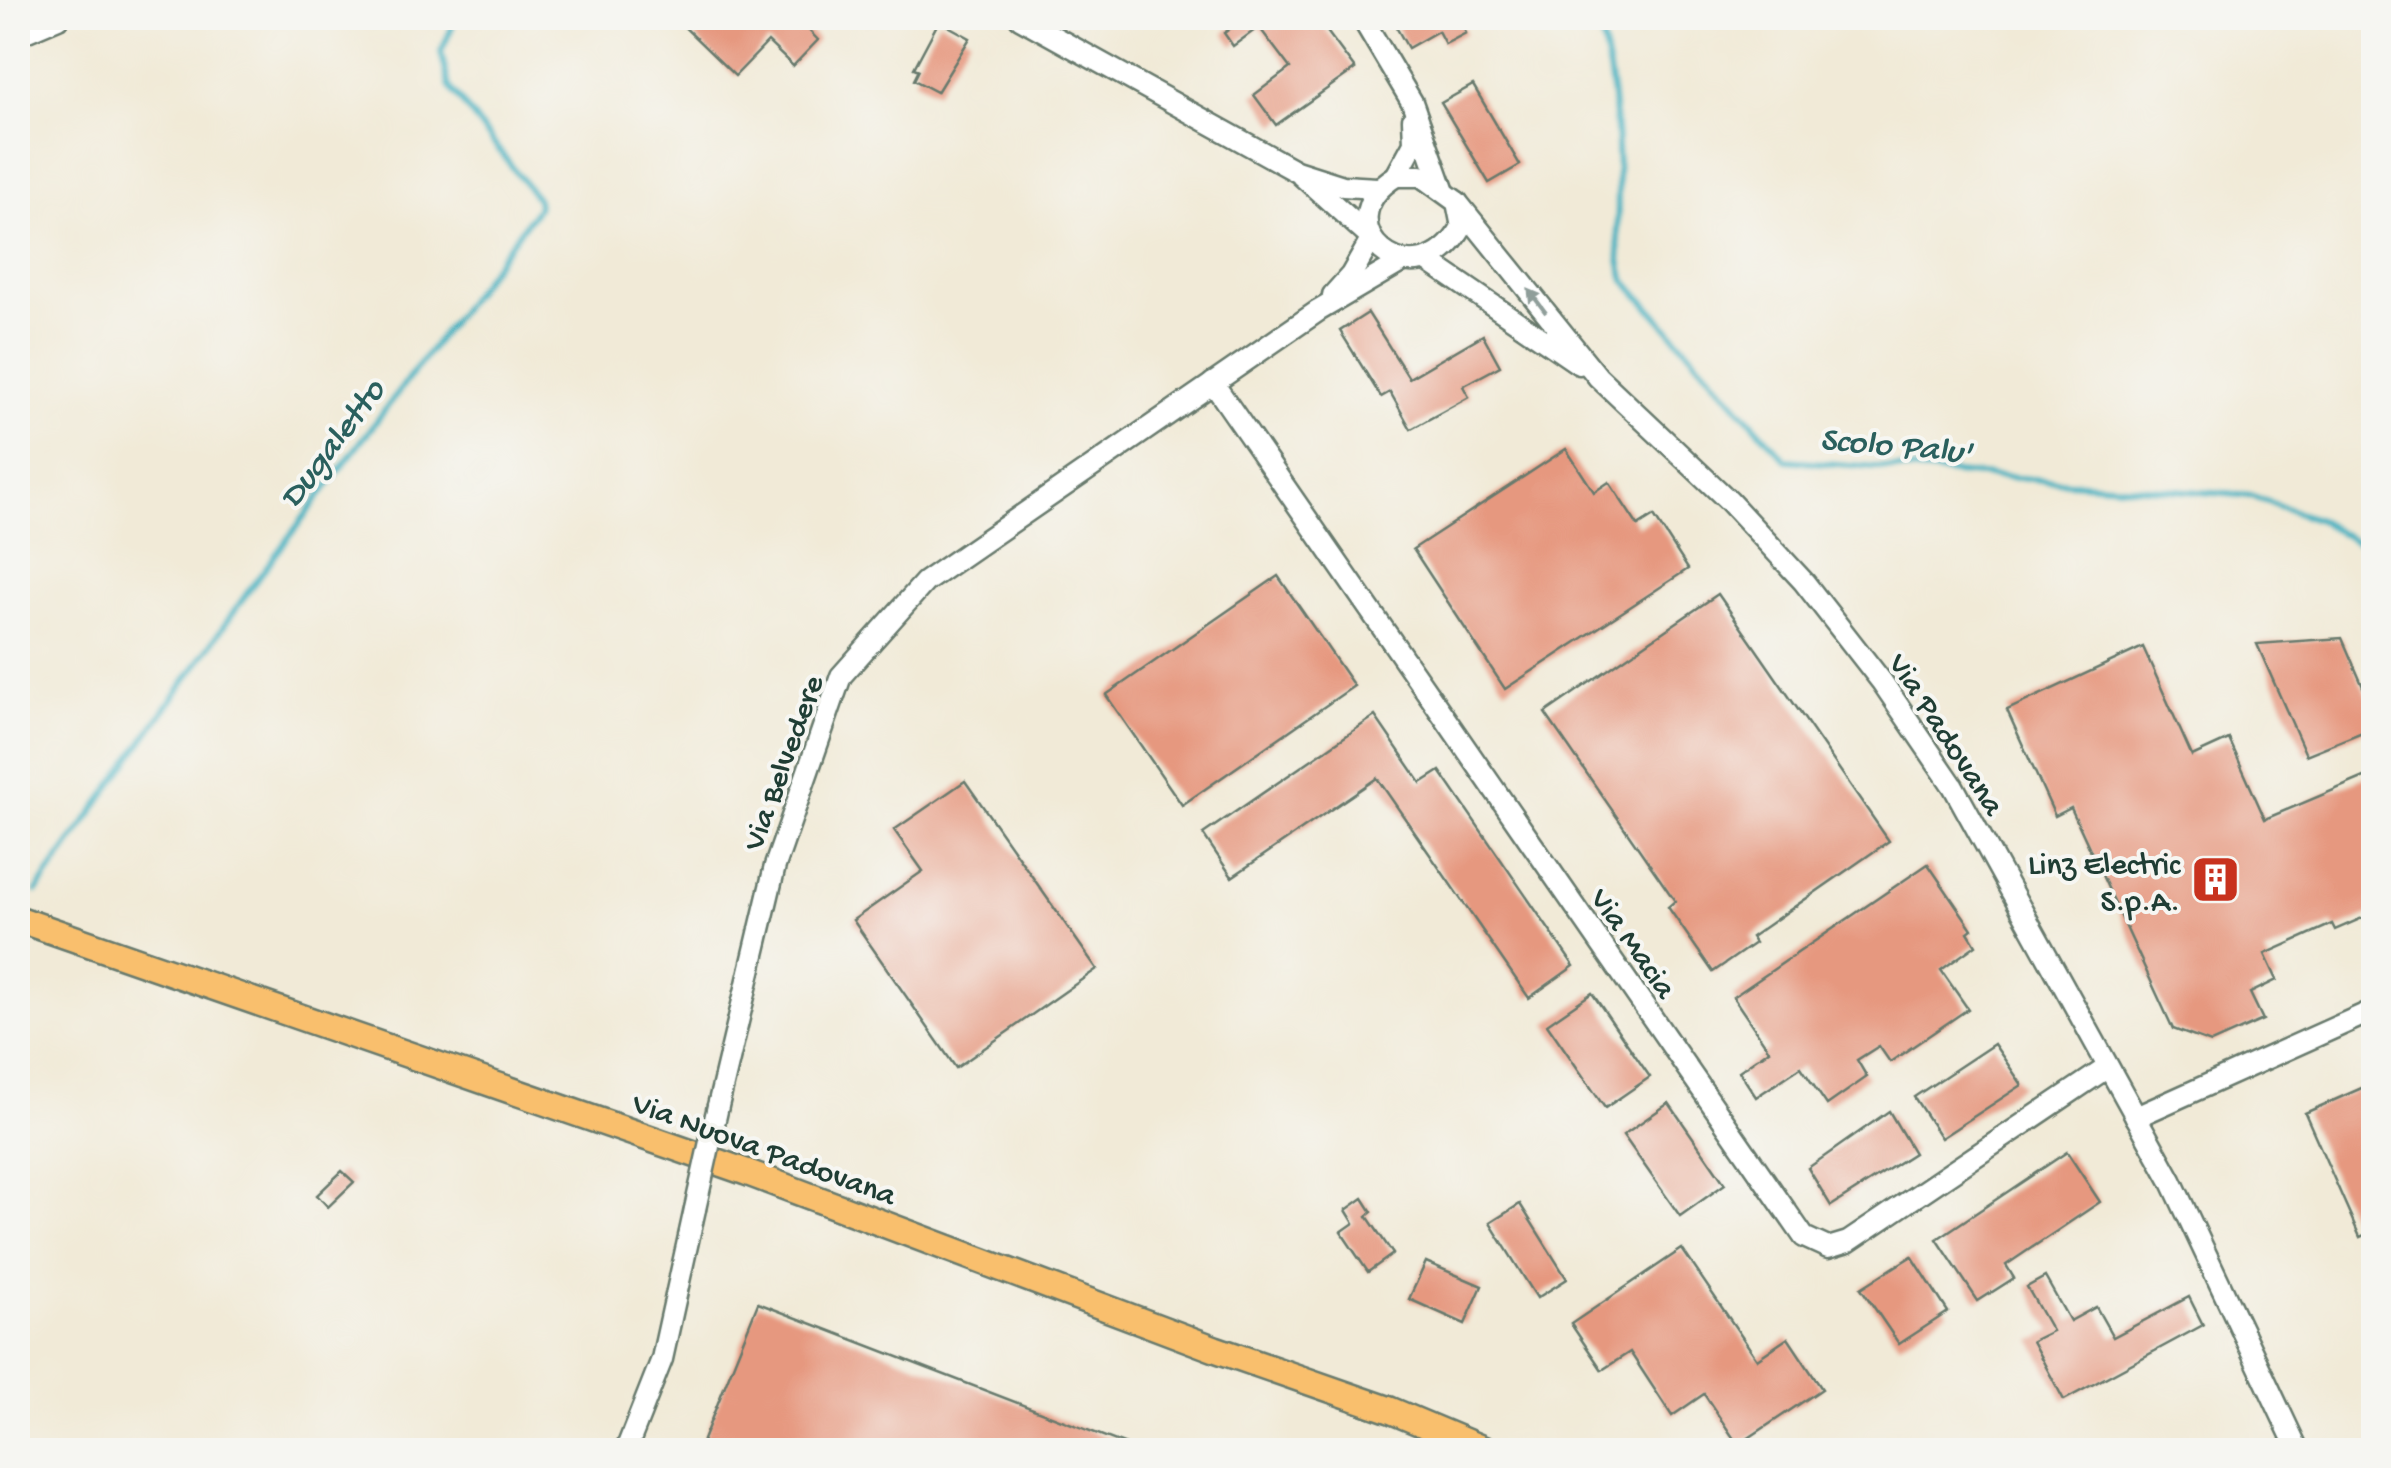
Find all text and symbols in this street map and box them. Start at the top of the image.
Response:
one-way arrow [1528,288,1548,314]
water label: Dugaletto [273,371,397,518]
water label: Scolo Palu' [1818,421,1975,476]
street label: Via Padovana [1877,647,2011,825]
street label: Via Belvedere [736,670,835,857]
place label: Linz Electric S.p.A. [2028,848,2181,923]
building icon: Linz Electric S.p.A. [2189,854,2241,906]
street label: Via Macia [1579,882,1683,1008]
street label: Via Nuova Padovana [625,1086,901,1217]

